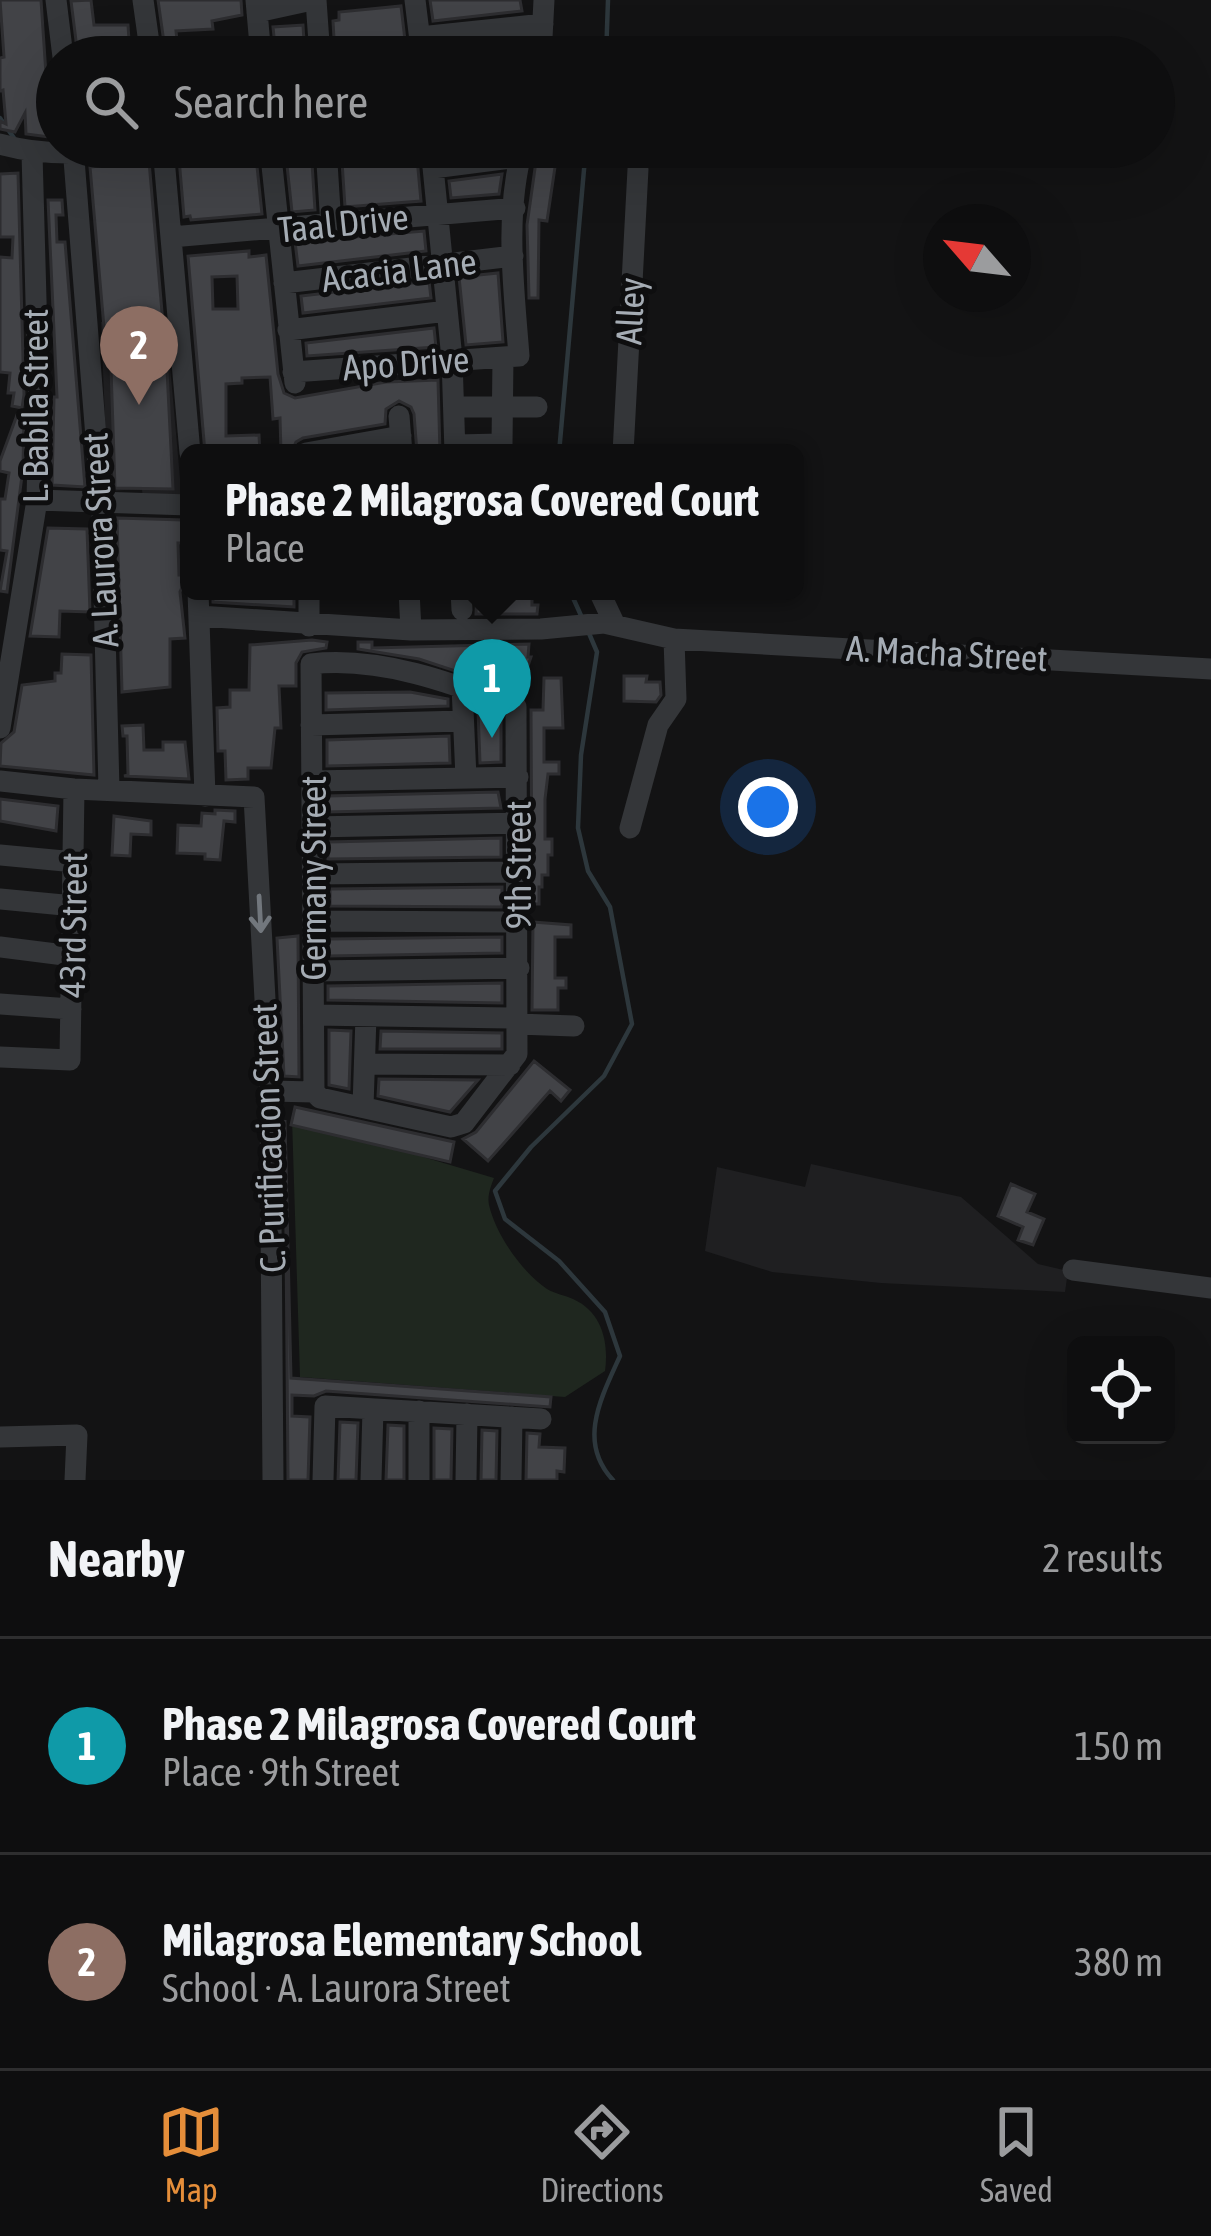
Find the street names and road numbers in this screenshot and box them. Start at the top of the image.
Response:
street label: Taal Drive [276,195,410,251]
street label: Acacia Lane [319,240,479,300]
street label: Alley [607,276,653,346]
street label: L. Babila Street [14,309,56,503]
street label: Apo Drive [341,338,471,388]
street label: A. Laurora Street [73,431,127,649]
street label: A. Macha Street [845,627,1049,679]
street label: Germany Street [292,776,334,980]
street label: 9th Street [497,801,539,929]
street label: 43rd Street [51,852,95,998]
street label: C. Purificacion Street [242,1003,294,1273]

